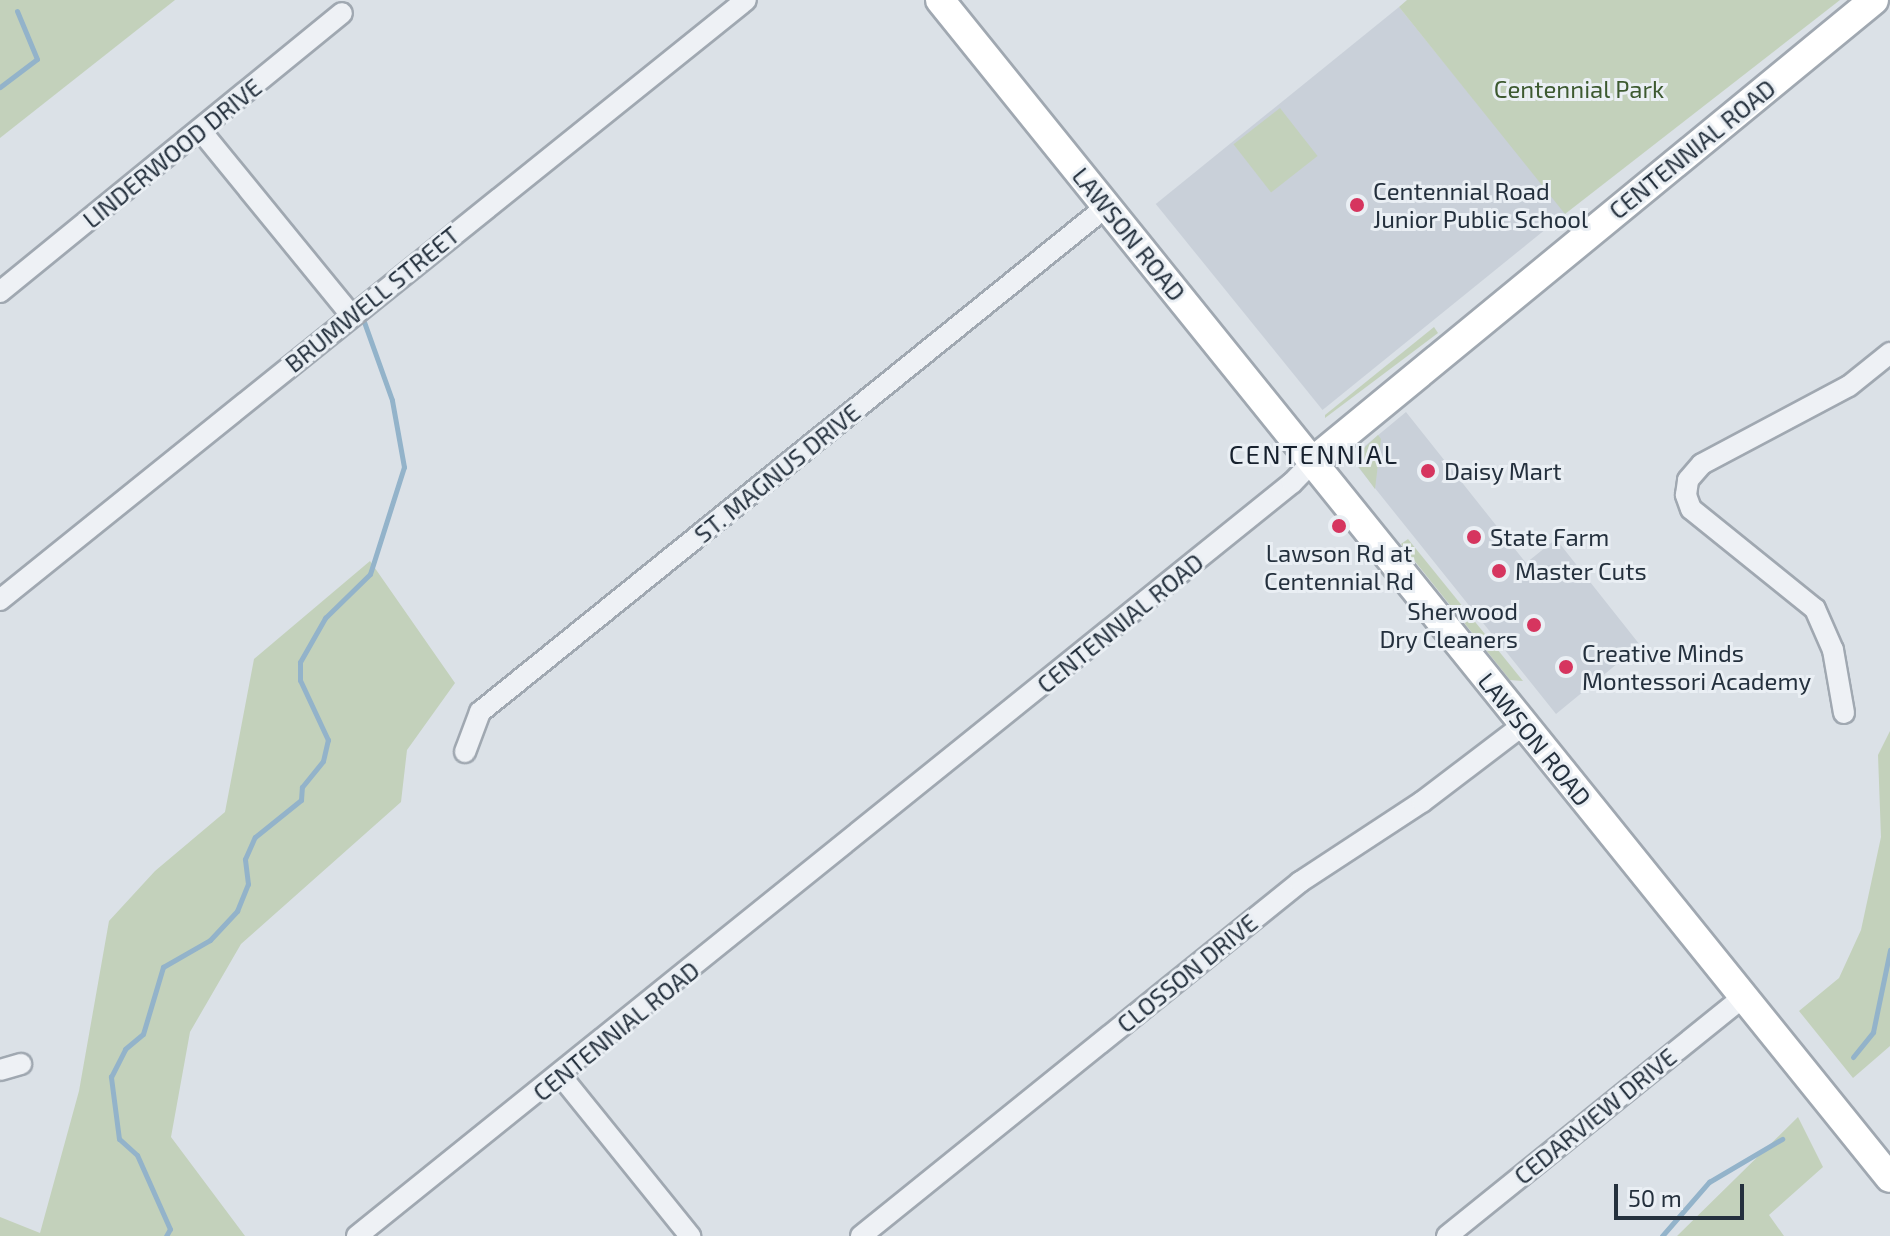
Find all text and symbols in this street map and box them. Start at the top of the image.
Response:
street label: LINDERWOOD DRIVE [77,72,267,234]
street label: CENTENNIAL ROAD [1603,73,1781,225]
park label: Centennial Park [1493,75,1665,103]
street label: LAWSON ROAD [1067,162,1191,306]
place label: Centennial Road Junior Public School [1373,177,1589,233]
marker: Centennial Road Junior Public School [1348,196,1366,214]
street label: BRUMWELL STREET [279,220,465,378]
street label: ST. MAGNUS DRIVE [688,397,866,549]
district label: CENTENNIAL [1229,438,1399,470]
place label: Daisy Mart [1444,457,1562,485]
marker: Daisy Mart [1419,462,1437,480]
marker: Lawson Rd at Centennial Rd [1330,517,1348,535]
place label: State Farm [1490,523,1609,551]
marker: State Farm [1465,528,1483,546]
place label: Lawson Rd at Centennial Rd [1264,539,1414,595]
street label: CENTENNIAL ROAD [1031,547,1209,699]
place label: Master Cuts [1515,557,1647,585]
marker: Master Cuts [1490,562,1508,580]
place label: Sherwood Dry Cleaners [1379,597,1518,653]
marker: Sherwood Dry Cleaners [1525,616,1543,634]
place label: Creative Minds Montessori Academy [1582,639,1812,695]
marker: Creative Minds Montessori Academy [1557,658,1575,676]
street label: LAWSON ROAD [1473,667,1597,811]
street label: CLOSSON DRIVE [1111,908,1263,1038]
street label: CENTENNIAL ROAD [527,955,705,1107]
street label: CEDARVIEW DRIVE [1508,1042,1682,1190]
scale bar [1618,1168,1748,1218]
text: 50 m [1628,1183,1682,1212]

